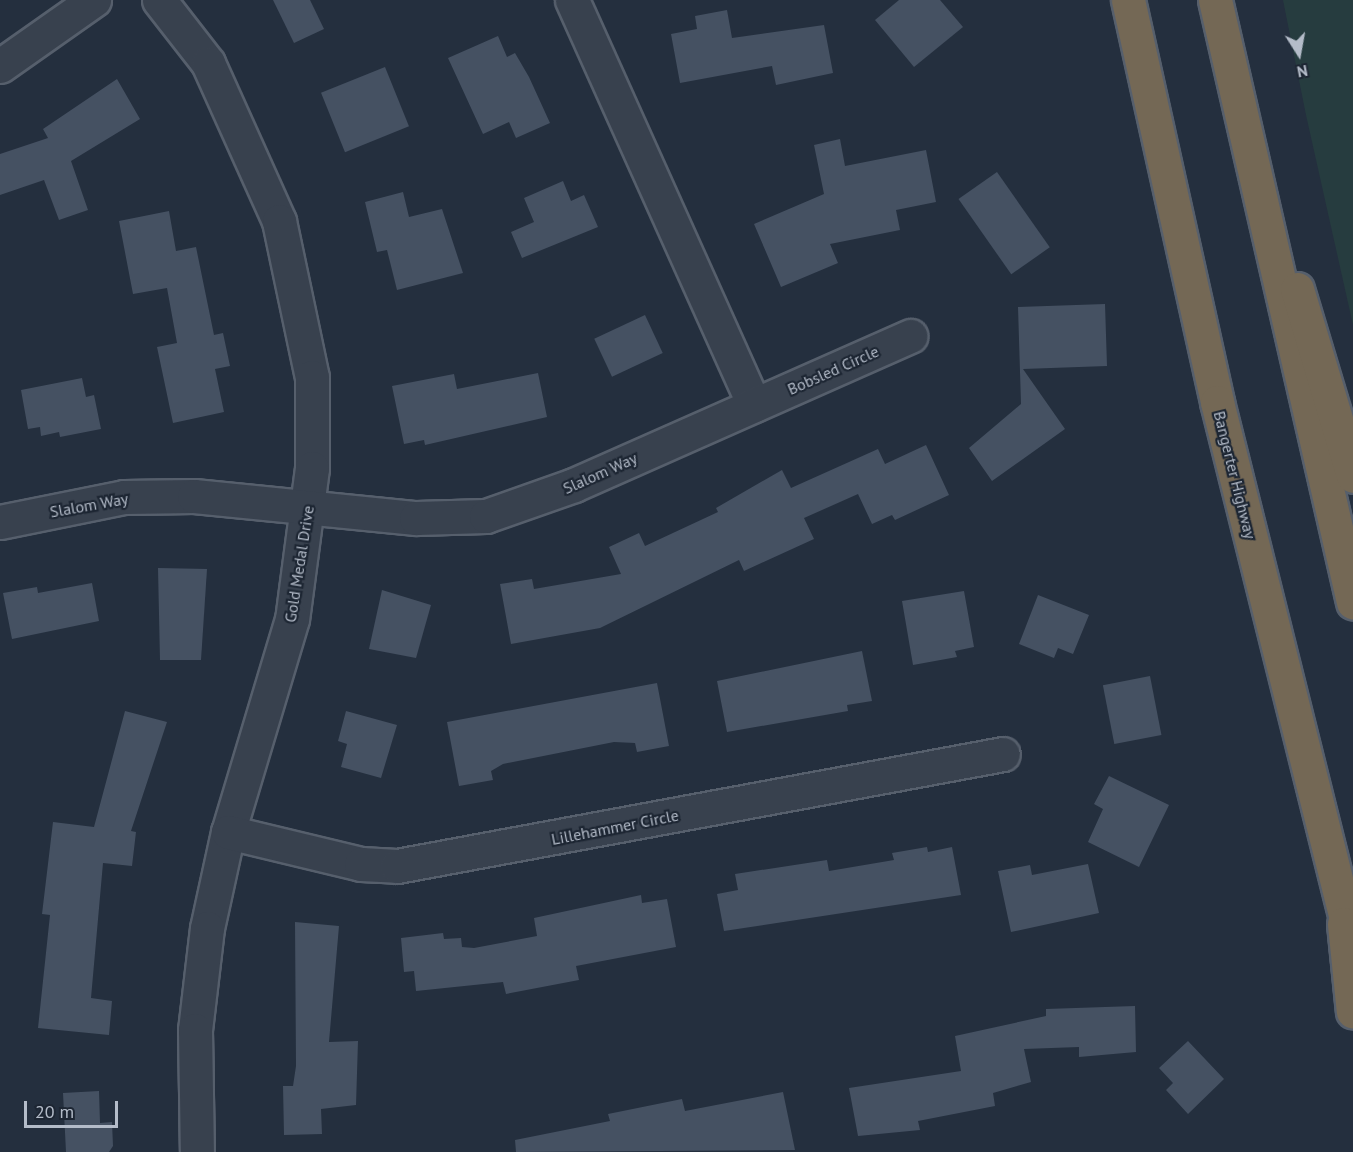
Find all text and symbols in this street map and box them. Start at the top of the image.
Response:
north arrow [1269,24,1329,84]
text: N [1295,61,1310,82]
street label: Bobsled Circle [784,341,882,399]
street label: Bangerter Highway [1210,409,1260,541]
street label: Slalom Way [560,448,640,498]
street label: Slalom Way [48,489,130,521]
street label: Gold Medal Drive [280,504,318,624]
street label: Lillehammer Circle [550,805,680,849]
scale bar [27,1089,122,1127]
text: 20 m [35,1100,74,1123]

